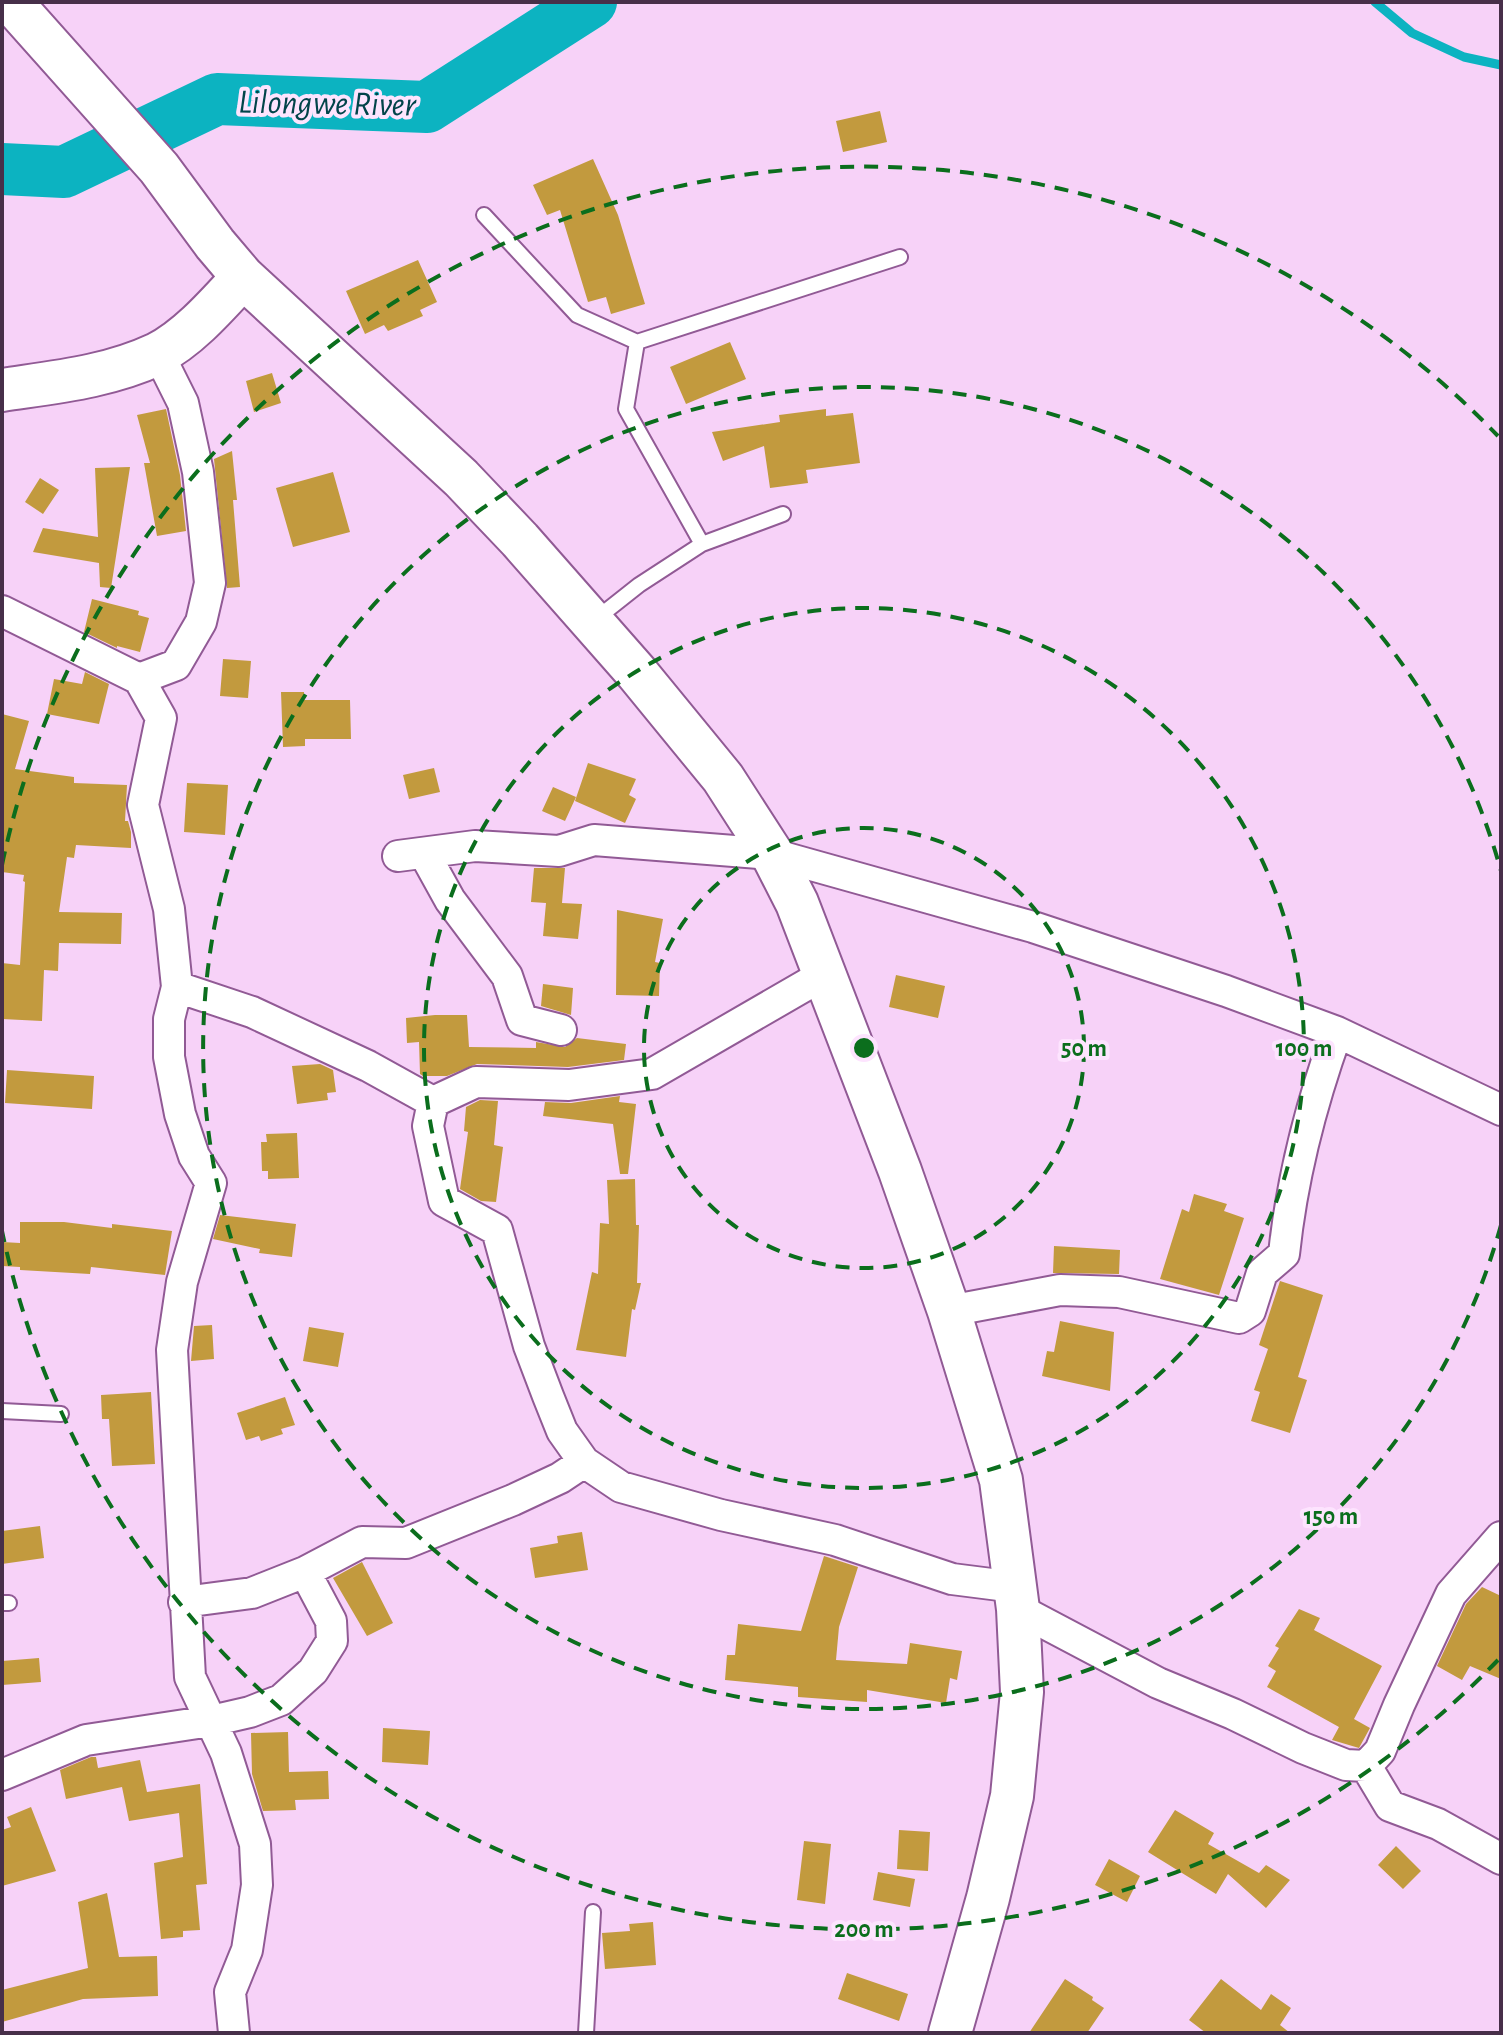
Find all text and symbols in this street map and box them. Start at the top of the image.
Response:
water label: Lilongwe River [238,85,417,123]
centre of rings [850,1034,878,1062]
text: 50 m [1061,1037,1107,1061]
text: 100 m [1276,1037,1332,1061]
text: 150 m [1304,1505,1358,1529]
text: 200 m [834,1918,894,1942]

